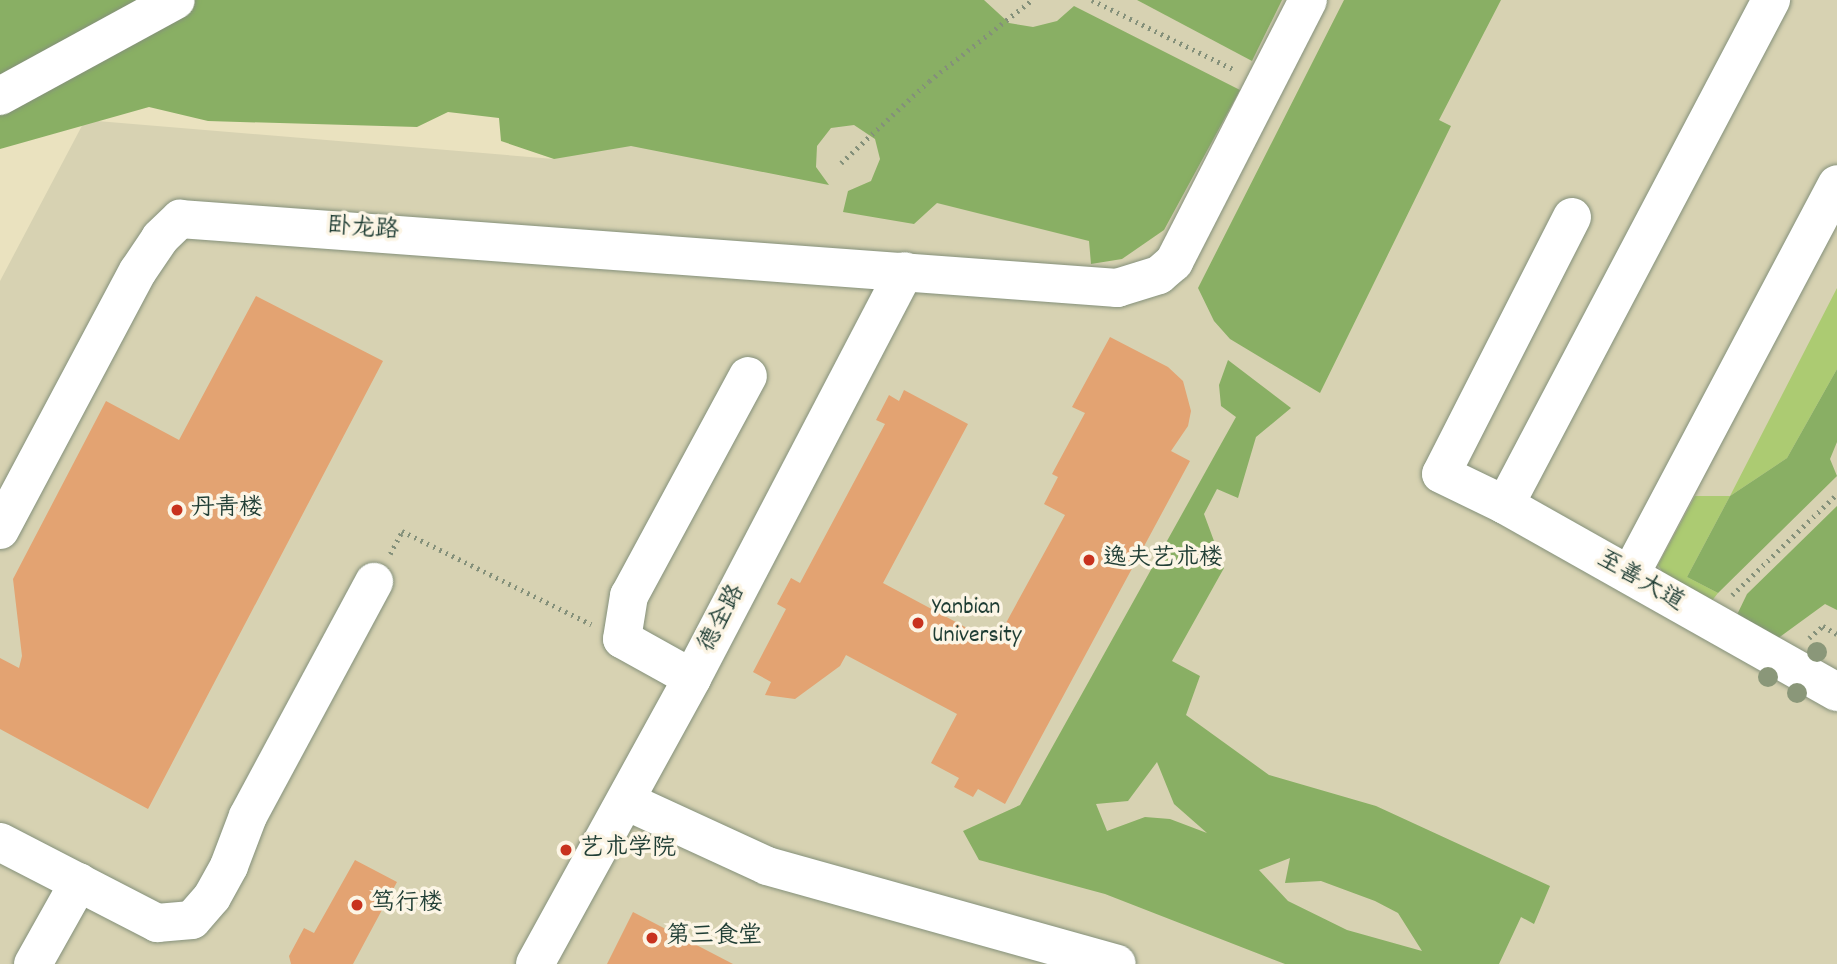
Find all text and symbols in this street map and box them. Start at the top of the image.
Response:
street label: 卧龙路 [326,213,400,247]
place label: 丹青楼 [191,496,263,524]
marker: 丹青楼 [169,502,185,518]
place label: 逸夫艺术楼 [1103,546,1223,574]
street label: 至善大道 [1591,546,1689,618]
marker: 逸夫艺术楼 [1081,552,1097,568]
street label: 德全路 [693,580,753,658]
place label: Yanbian University [932,595,1022,651]
marker: Yanbian University [910,615,926,631]
place label: 艺术学院 [580,836,676,864]
marker: 艺术学院 [558,842,574,858]
place label: 笃行楼 [371,891,443,919]
marker: 笃行楼 [349,897,365,913]
place label: 第三食堂 [666,924,762,952]
marker: 第三食堂 [644,930,660,946]

